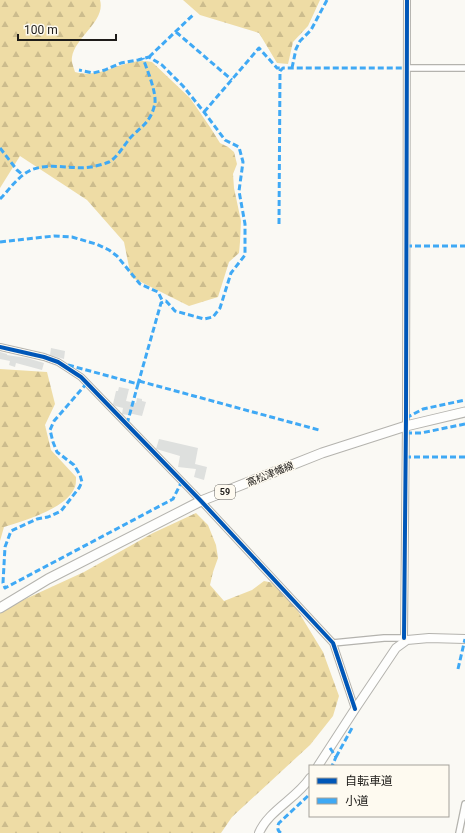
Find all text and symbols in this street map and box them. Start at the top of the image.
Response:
scale bar [18,16,116,42]
text: 100 m [24,23,58,37]
street label: 高松津幡線 [245,460,295,488]
road number: 59 [215,485,235,499]
legend [309,765,449,817]
text: 自転車道 [345,774,393,788]
text: 小道 [345,794,369,808]

